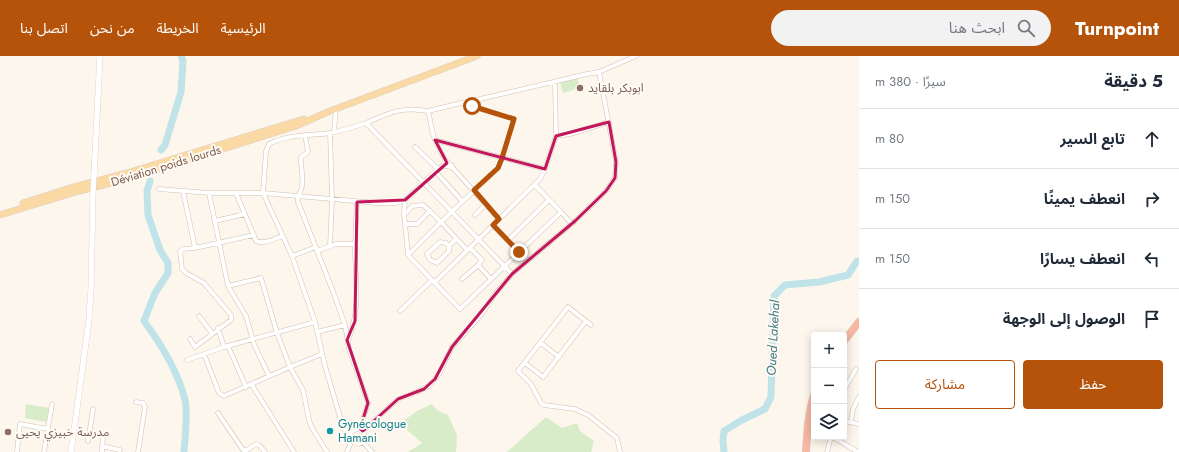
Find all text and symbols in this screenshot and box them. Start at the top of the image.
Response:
search box [771,10,1051,46]
text: Turnpoint [1075,15,1159,42]
text: ابحث هنا [949,17,1005,39]
icon: search [1015,17,1037,39]
text: اتصل بنا [20,18,68,38]
text: من نحن [90,18,135,38]
text: الخريطة [157,18,199,38]
text: الرئيسية [221,18,266,38]
text: 5 دقيقة [1104,69,1163,93]
text: سيرًا · 380 m [875,72,946,91]
place label: ابوبكر بلقايد [588,79,644,97]
marker: ابوبكر بلقايد [575,83,585,93]
route start [463,97,481,115]
text: تابع السير [1060,128,1125,150]
icon: ahead [1141,128,1163,150]
text: 80 m [875,129,904,148]
street label: Déviation poids lourds [109,141,223,191]
text: انعطف يمينًا [1044,188,1125,210]
icon: right [1141,188,1163,210]
text: 150 m [875,189,910,208]
route end [510,243,528,261]
text: انعطف يسارًا [1040,248,1125,270]
icon: left [1141,248,1163,270]
text: 150 m [875,249,910,268]
water label: Oued Lakehal [762,299,785,376]
text: الوصول إلى الوجهة [1003,308,1125,330]
icon: arrive [1141,308,1163,330]
map controls [811,332,847,440]
button: + [811,332,847,368]
button: مشاركة [875,360,1015,409]
button: حفظ [1023,360,1163,409]
button: − [811,368,847,404]
button: layers [811,404,847,440]
place label: Gynécologue Hamani [338,415,406,447]
place label: مدرسة خبيزي يحيى [16,423,109,442]
marker: Gynécologue Hamani [325,426,335,436]
marker: مدرسة خبيزي يحيى [3,427,13,437]

